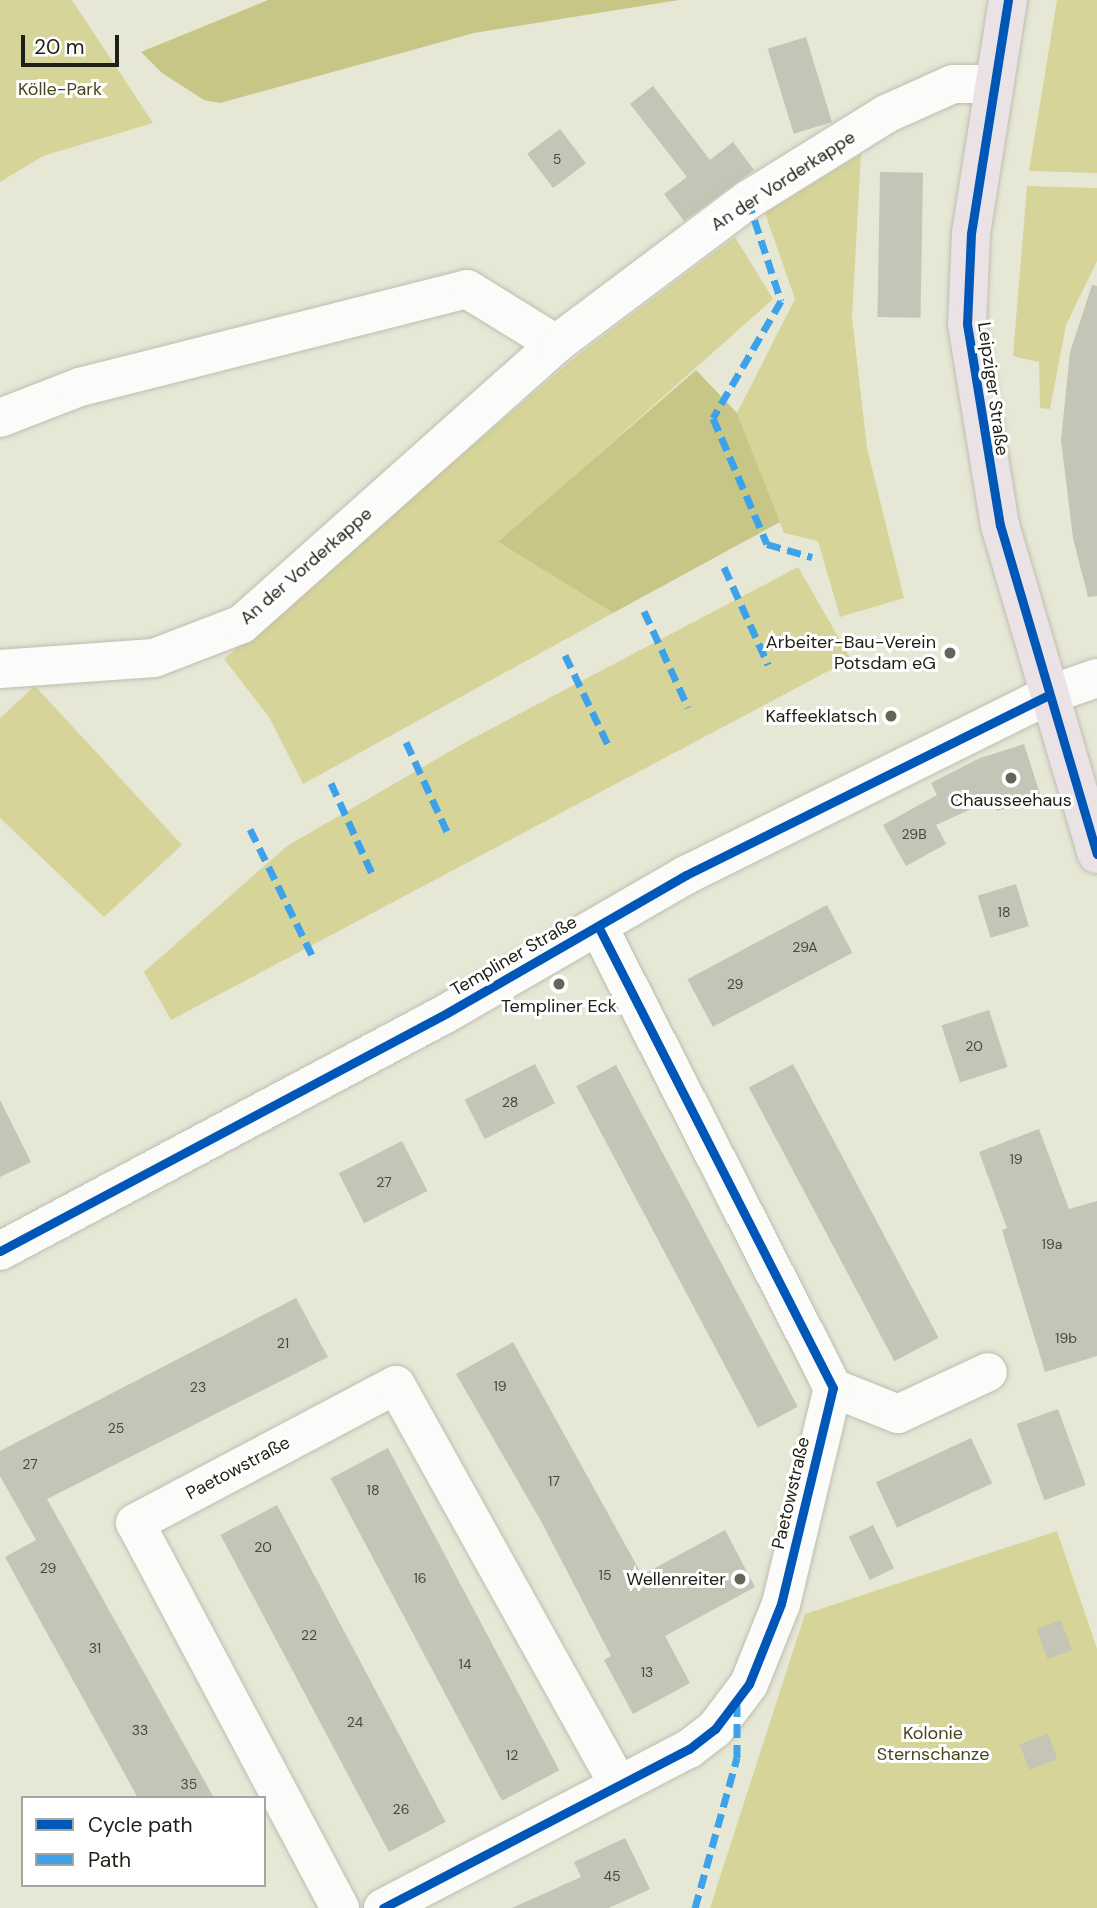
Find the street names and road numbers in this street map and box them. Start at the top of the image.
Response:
street label: An der Vorderkappe [707,126,859,236]
street label: Leipziger Straße [973,321,1013,457]
street label: An der Vorderkappe [236,503,376,629]
street label: Templiner Straße [447,911,581,1001]
street label: Paetowstraße [182,1432,294,1504]
street label: Paetowstraße [768,1435,814,1551]

